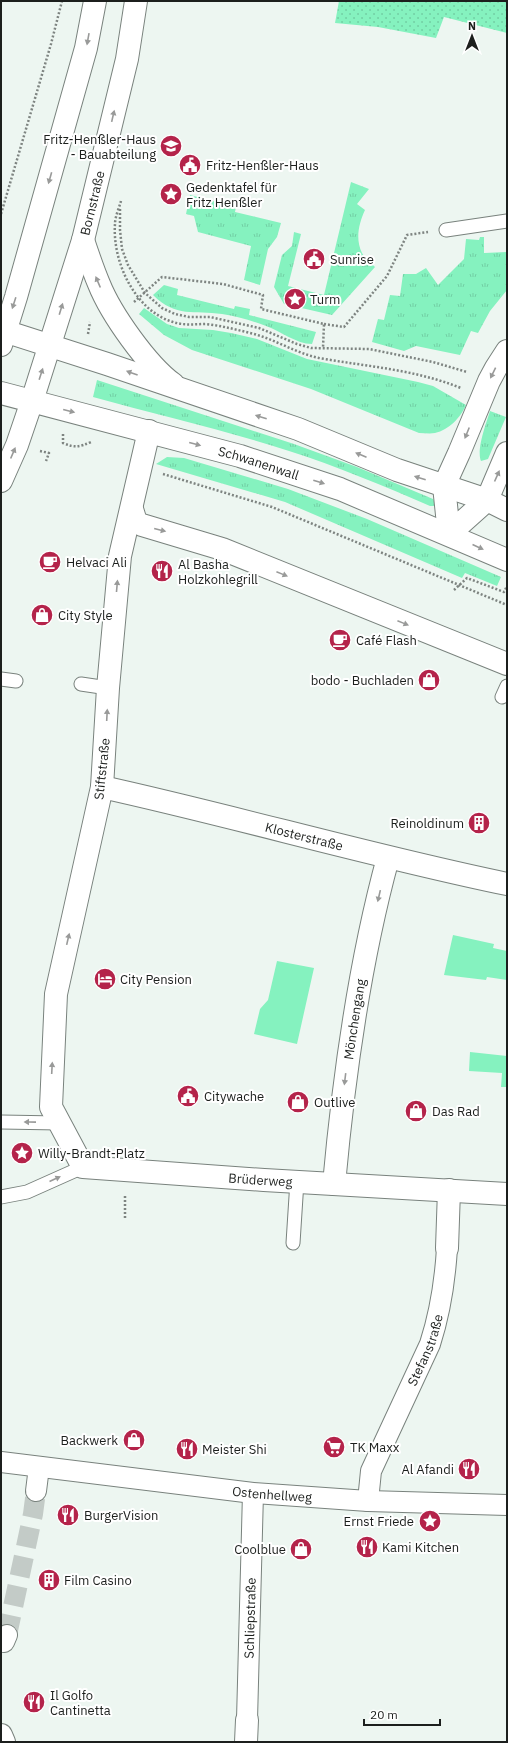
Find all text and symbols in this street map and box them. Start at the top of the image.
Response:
north arrow [452,16,492,56]
text: N [468,19,476,33]
one-way arrow [85,33,91,45]
one-way arrow [110,110,116,122]
place label: Fritz-Henßler-Haus - Bauabteilung [43,131,156,163]
school or university icon: Fritz-Henßler-Haus - Bauabteilung [158,133,184,159]
public building icon: Fritz-Henßler-Haus [177,152,203,178]
place label: Fritz-Henßler-Haus [206,157,319,174]
street label: Bornstraße [76,169,108,237]
one-way arrow [47,173,53,185]
place label: Gedenktafel für Fritz Henßler [186,179,277,211]
place icon: Gedenktafel für Fritz Henßler [158,181,184,207]
public building icon: Sunrise [301,246,327,272]
place label: Sunrise [330,251,374,268]
one-way arrow [95,276,101,288]
place icon: Turm [282,286,308,312]
place label: Turm [310,291,340,308]
one-way arrow [11,298,17,310]
one-way arrow [58,303,64,315]
one-way arrow [38,367,44,379]
one-way arrow [490,368,496,379]
one-way arrow [126,370,138,376]
one-way arrow [64,408,76,414]
one-way arrow [254,414,266,420]
one-way arrow [464,428,470,440]
one-way arrow [189,441,201,447]
street label: Schwanenwall [216,442,302,484]
one-way arrow [11,447,17,459]
one-way arrow [355,452,366,458]
one-way arrow [494,470,500,482]
one-way arrow [414,475,426,481]
one-way arrow [314,479,326,485]
one-way arrow [154,527,166,533]
one-way arrow [472,544,483,550]
cafe icon: Helvaci Ali [37,549,63,575]
place label: Helvaci Ali [66,554,127,571]
place label: Al Basha Holzkohlegrill [178,556,258,588]
restaurant icon: Al Basha Holzkohlegrill [149,558,175,584]
one-way arrow [277,571,289,577]
one-way arrow [114,580,120,592]
shop icon: City Style [29,602,55,628]
place label: City Style [58,607,113,624]
one-way arrow [397,620,409,626]
cafe icon: Café Flash [327,627,353,653]
place label: Café Flash [356,632,417,649]
shop icon: bodo - Buchladen [416,667,442,693]
place label: bodo - Buchladen [311,672,414,689]
one-way arrow [103,709,110,721]
street label: Stiftstraße [90,737,114,801]
building icon: Reinoldinum [466,810,492,836]
place label: Reinoldinum [390,815,464,832]
street label: Klosterstraße [263,818,345,854]
one-way arrow [376,890,382,902]
one-way arrow [66,933,72,945]
hotel icon: City Pension [92,966,118,992]
place label: City Pension [120,971,192,988]
street label: Mönchengang [340,977,369,1061]
one-way arrow [49,1062,56,1074]
one-way arrow [342,1072,348,1085]
public building icon: Citywache [175,1083,201,1109]
place label: Citywache [204,1088,264,1105]
shop icon: Outlive [285,1089,311,1115]
place label: Outlive [314,1094,355,1111]
shop icon: Das Rad [403,1098,429,1124]
place label: Das Rad [432,1103,480,1120]
one-way arrow [23,1119,36,1125]
place icon: Willy-Brandt-Platz [9,1140,35,1166]
place label: Willy-Brandt-Platz [38,1145,145,1162]
street label: Brüderweg [228,1169,293,1190]
one-way arrow [49,1176,61,1183]
street label: Stefanstraße [403,1312,446,1388]
shop icon: Backwerk [121,1427,147,1453]
place label: Backwerk [61,1432,118,1449]
supermarket icon: TK Maxx [321,1434,347,1460]
restaurant icon: Meister Shi [174,1436,200,1462]
place label: TK Maxx [350,1439,400,1456]
place label: Meister Shi [202,1441,267,1458]
restaurant icon: Al Afandi [456,1456,482,1482]
place label: Al Afandi [401,1461,454,1478]
street label: Ostenhellweg [231,1482,313,1506]
restaurant icon: BurgerVision [55,1502,81,1528]
place label: BurgerVision [84,1507,158,1524]
place icon: Ernst Friede [417,1508,443,1534]
place label: Ernst Friede [344,1513,414,1530]
restaurant icon: Kami Kitchen [354,1534,380,1560]
shop icon: Coolblue [288,1536,314,1562]
place label: Kami Kitchen [382,1539,459,1556]
place label: Coolblue [234,1541,286,1558]
building icon: Film Casino [36,1567,62,1593]
place label: Film Casino [64,1572,132,1589]
street label: Schliepstraße [240,1577,259,1659]
place label: Il Golfo Cantinetta [50,1687,111,1719]
restaurant icon: Il Golfo Cantinetta [21,1689,47,1715]
scale bar [364,1701,440,1727]
text: 20 m [370,1707,398,1722]

